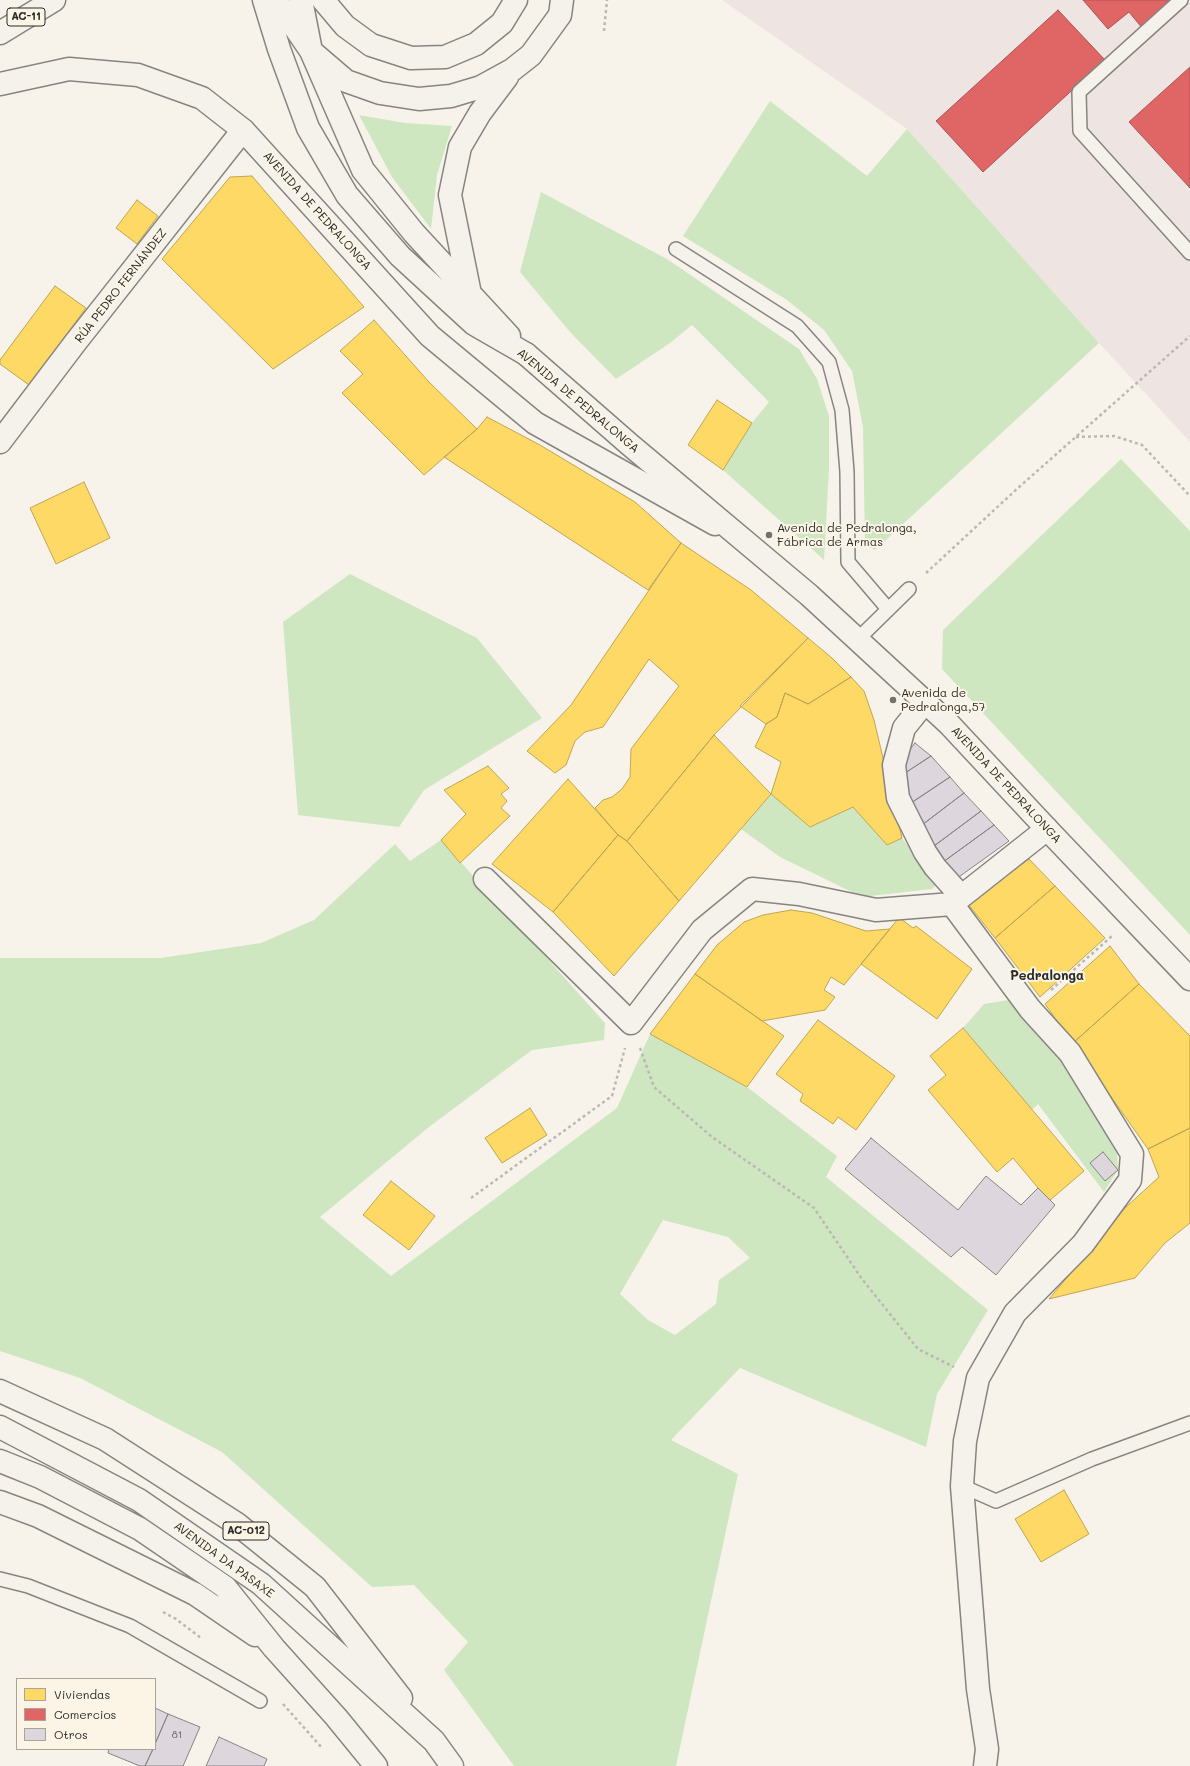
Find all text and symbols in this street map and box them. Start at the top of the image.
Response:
road number: AC-11 [7,8,45,26]
street label: AVENIDA DE PEDRALONGA [260,149,374,273]
street label: RÚA PEDRO FERNÁNDEZ [72,226,170,346]
street label: AVENIDA DE PEDRALONGA [514,346,642,456]
place label: Avenida de Pedralonga, Fábrica de Armas [777,521,917,549]
marker: Avenida de Pedralonga, Fábrica de Armas [764,530,774,540]
place label: Avenida de Pedralonga,57 [901,686,985,714]
marker: Avenida de Pedralonga,57 [888,695,898,705]
street label: AVENIDA DE PEDRALONGA [948,723,1064,847]
district label: Pedralonga [1010,968,1084,984]
street label: AVENIDA DA PASAXE [171,1519,277,1601]
road number: AC-012 [223,1522,269,1540]
legend [16,1678,156,1750]
text: Viviendas [54,1686,110,1702]
text: Comercios [54,1706,116,1722]
text: Otros [54,1726,88,1742]
house number: 81 [172,1729,182,1741]

